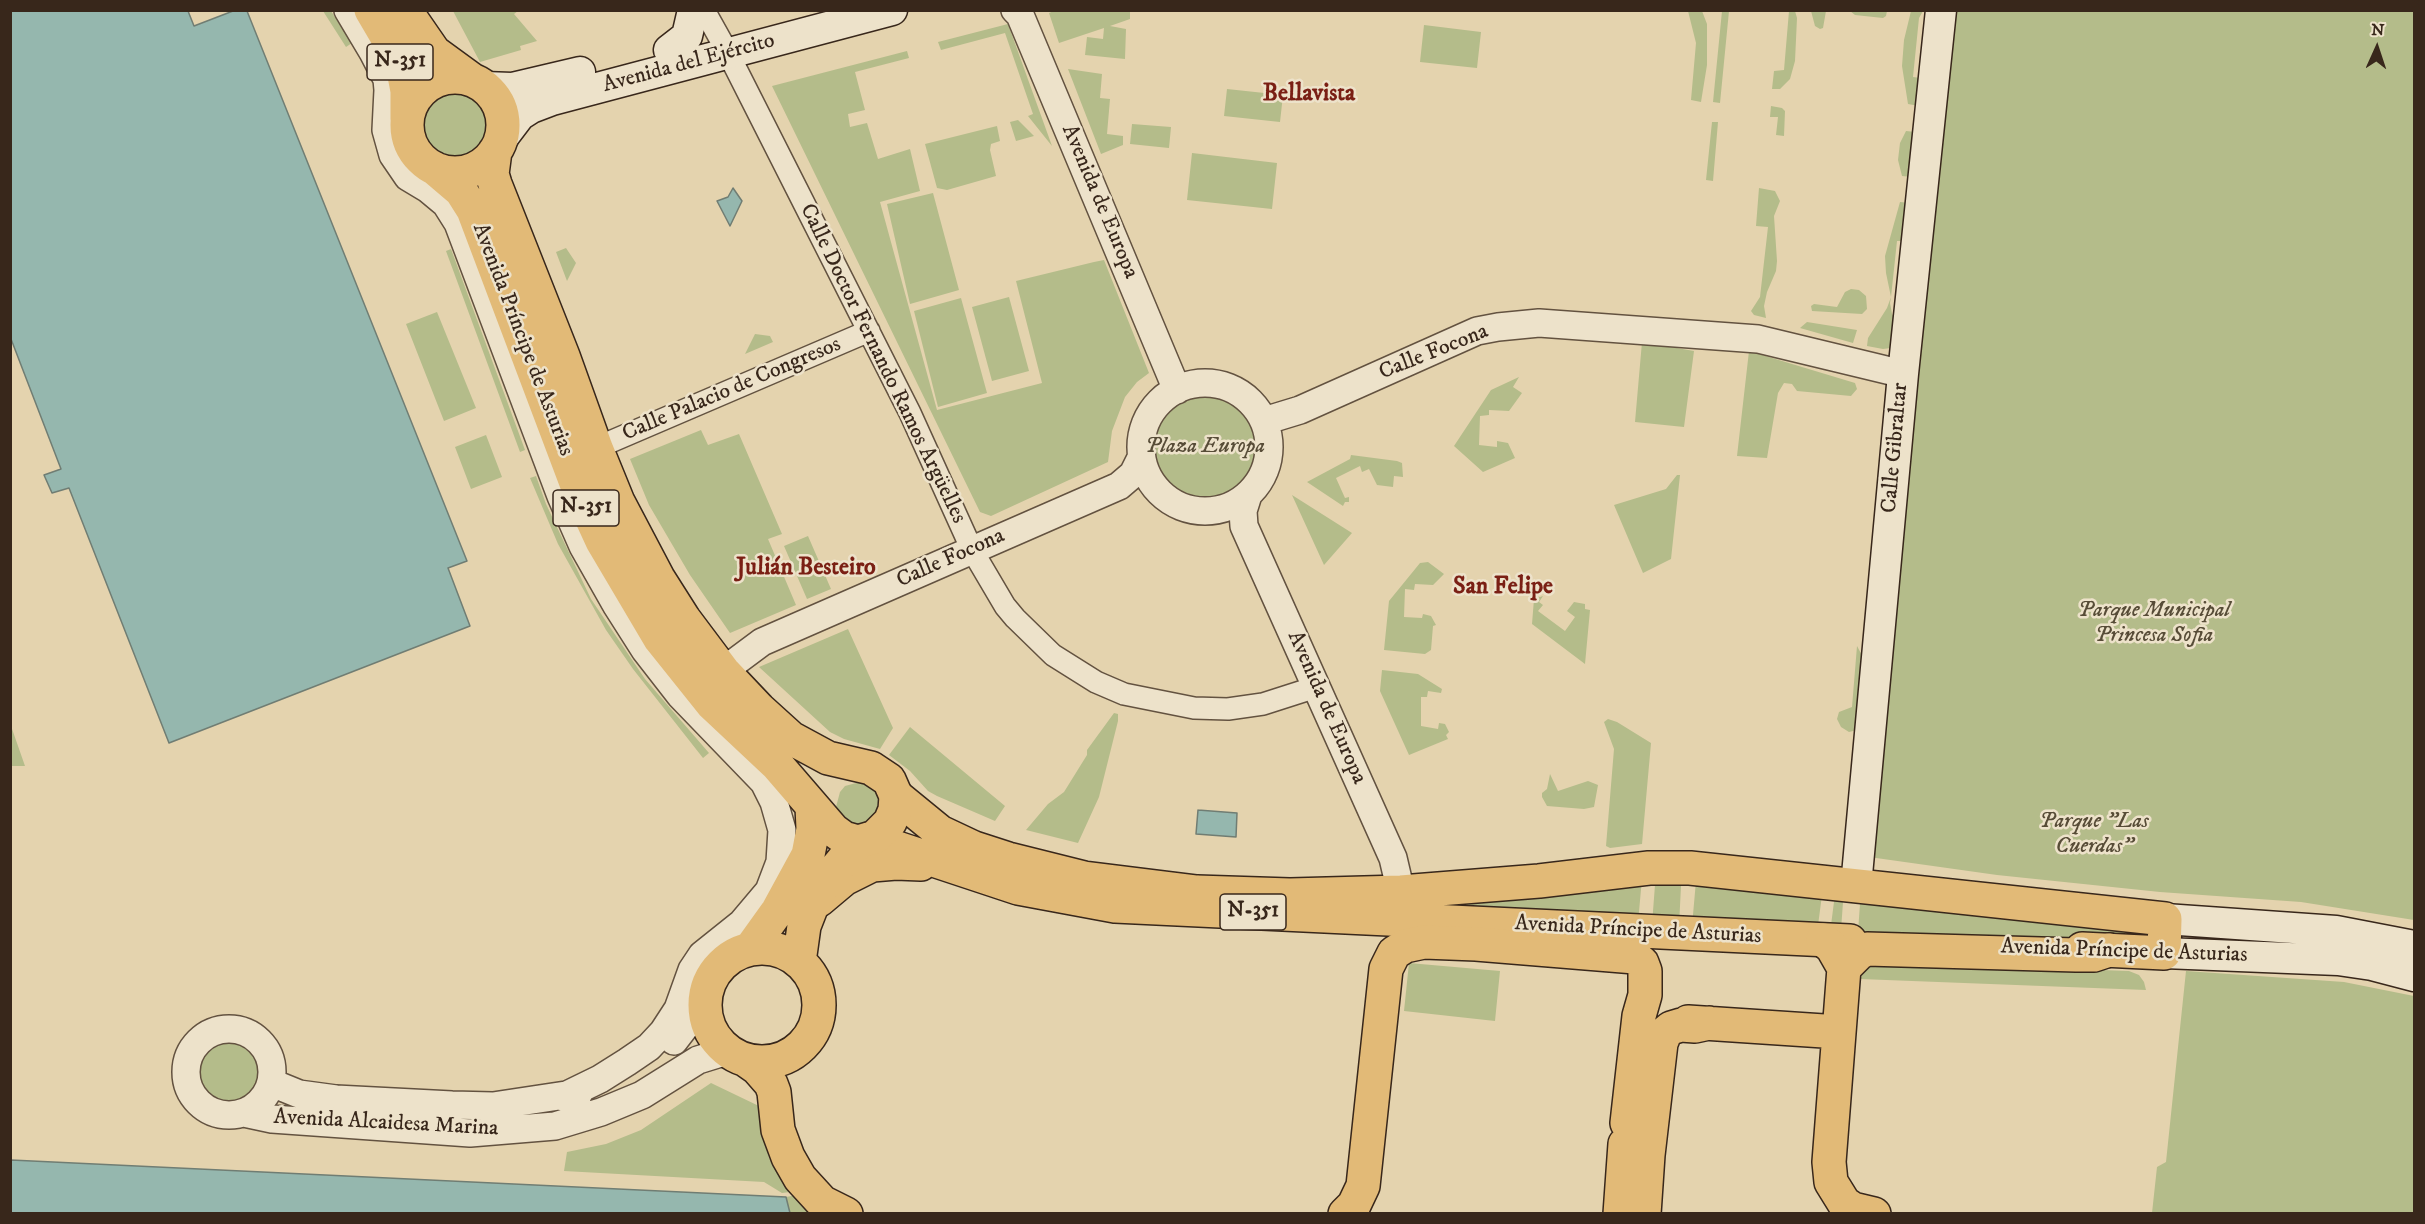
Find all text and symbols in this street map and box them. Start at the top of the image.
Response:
north arrow [2347,18,2407,78]
text: N [2371,20,2385,40]
street label: Avenida del Ejército [600,28,778,100]
road number: N-351 [367,44,433,80]
district label: Bellavista [1263,81,1355,109]
street label: Avenida de Europa [1055,121,1143,283]
street label: Calle Doctor Fernando Ramos Argüelles [793,200,971,528]
street label: Avenida Príncipe de Asturias [465,220,579,460]
street label: Calle Focona [1376,319,1492,387]
street label: Calle Palacio de Congresos [619,332,845,448]
street label: Calle Gibraltar [1877,382,1915,514]
park label: Plaza Europa [1145,434,1265,460]
road number: N-351 [553,490,619,526]
street label: Calle Focona [893,523,1009,595]
district label: Julián Besteiro [736,555,876,583]
district label: San Felipe [1453,574,1553,602]
park label: Parque Municipal Princesa Sofia [2078,598,2230,650]
street label: Avenida de Europa [1280,627,1372,789]
park label: Parque "Las Cuerdas" [2039,809,2149,860]
road number: N-351 [1220,894,1286,930]
street label: Avenida Príncipe de Asturias [1514,911,1762,951]
street label: Avenida Príncipe de Asturias [2000,934,2248,970]
street label: Avenida Alcaidesa Marina [273,1105,499,1143]

